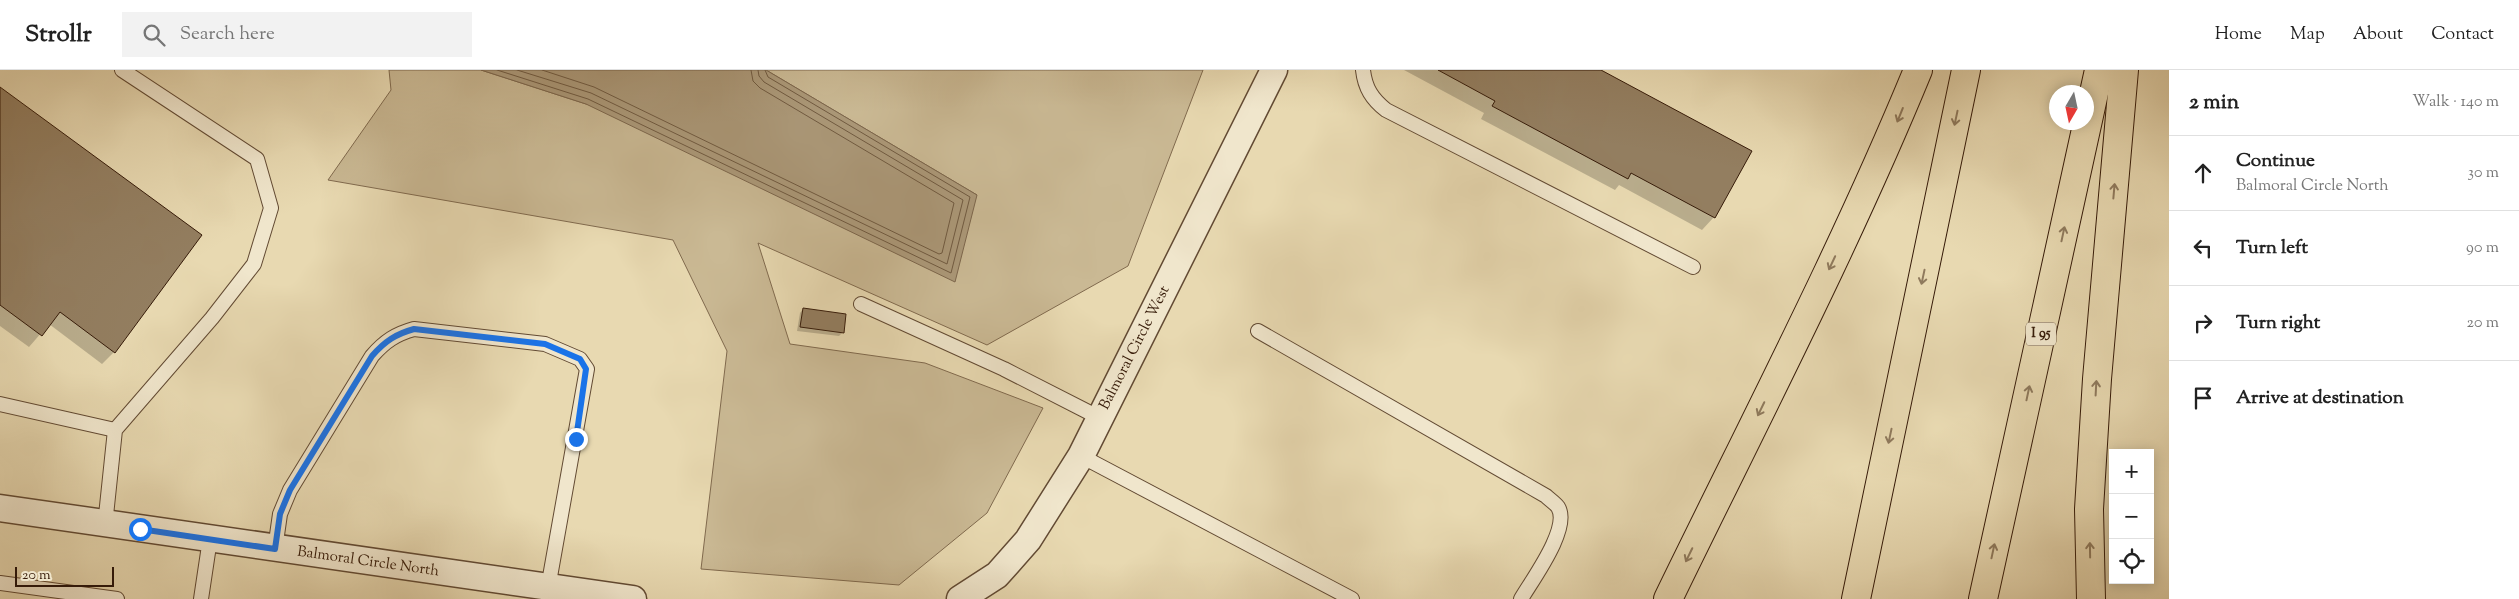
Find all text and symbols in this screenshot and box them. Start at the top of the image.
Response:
search box [122,12,472,57]
text: Strollr [25,18,92,52]
icon: search [140,21,168,49]
text: Search here [180,21,275,48]
text: Home [2215,22,2262,48]
text: Map [2290,22,2325,48]
text: About [2353,22,2403,48]
text: Contact [2431,22,2494,48]
north arrow [2049,85,2094,130]
text: 2 min [2189,88,2239,118]
text: Walk · 140 m [2412,91,2499,114]
one-way arrow [1894,107,1904,122]
one-way arrow [1951,109,1961,125]
text: Continue [2236,148,2315,175]
icon: ahead [2189,159,2217,187]
text: 30 m [2468,162,2499,185]
text: Balmoral Circle North [2236,175,2389,198]
one-way arrow [2109,184,2119,200]
one-way arrow [2059,226,2068,242]
icon: left [2189,234,2217,262]
text: Turn left [2236,235,2308,262]
text: 90 m [2466,237,2499,260]
one-way arrow [1826,255,1836,270]
one-way arrow [1918,268,1927,284]
street label: Balmoral Circle West [1095,282,1175,414]
icon: right [2189,309,2217,337]
text: Turn right [2236,310,2320,337]
text: 20 m [2466,312,2499,335]
road number: I 95 [2026,322,2056,346]
one-way arrow [2092,380,2101,396]
icon: arrive [2189,384,2217,412]
one-way arrow [2024,385,2033,401]
text: Arrive at destination [2236,385,2404,412]
one-way arrow [1756,401,1765,416]
route end [565,428,588,451]
one-way arrow [1885,428,1894,444]
map controls [2109,449,2154,584]
button: + [2109,449,2154,494]
button: − [2109,494,2154,539]
route start [129,518,152,541]
button: locate [2109,539,2154,584]
street label: Balmoral Circle North [296,542,440,582]
one-way arrow [2085,543,2095,559]
one-way arrow [1989,544,1999,560]
one-way arrow [1684,547,1693,562]
scale bar [15,564,114,587]
text: 20 m [22,566,51,586]

